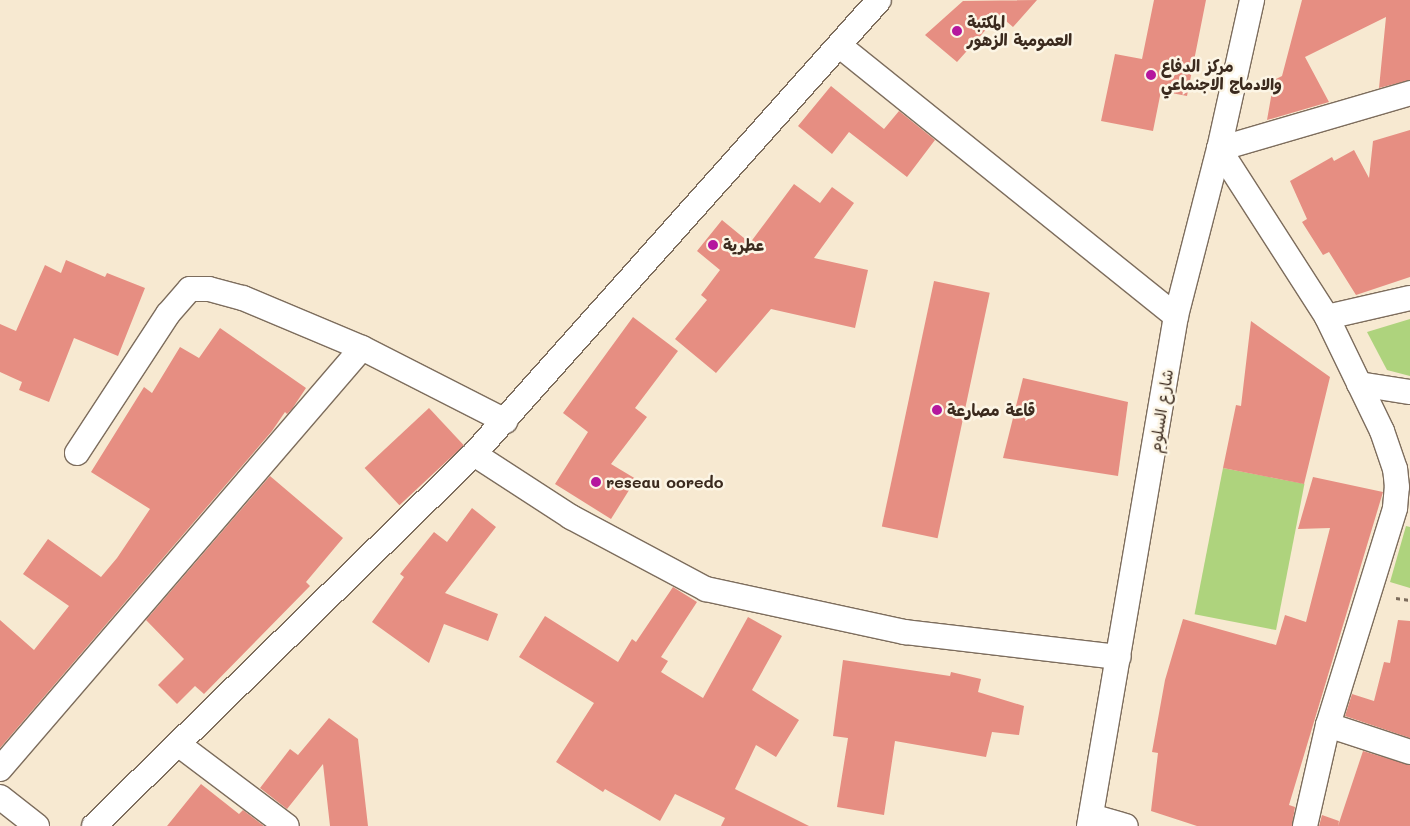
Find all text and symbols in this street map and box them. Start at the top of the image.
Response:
place label: المكتبة العمومية الزهور [967,12,1072,50]
marker: المكتبة العمومية الزهور [951,25,963,37]
place label: مركز الدفاع والادماج الاجنماعي [1161,56,1282,94]
marker: مركز الدفاع والادماج الاجنماعي [1145,69,1157,81]
place label: عطرية [723,235,764,255]
marker: عطرية [707,239,719,251]
street label: شارع السلوم [1145,368,1177,454]
place label: قاعة مصارعة [947,400,1035,420]
marker: قاعة مصارعة [931,404,943,416]
place label: reseau ooredo [606,472,723,492]
marker: reseau ooredo [590,476,602,488]

